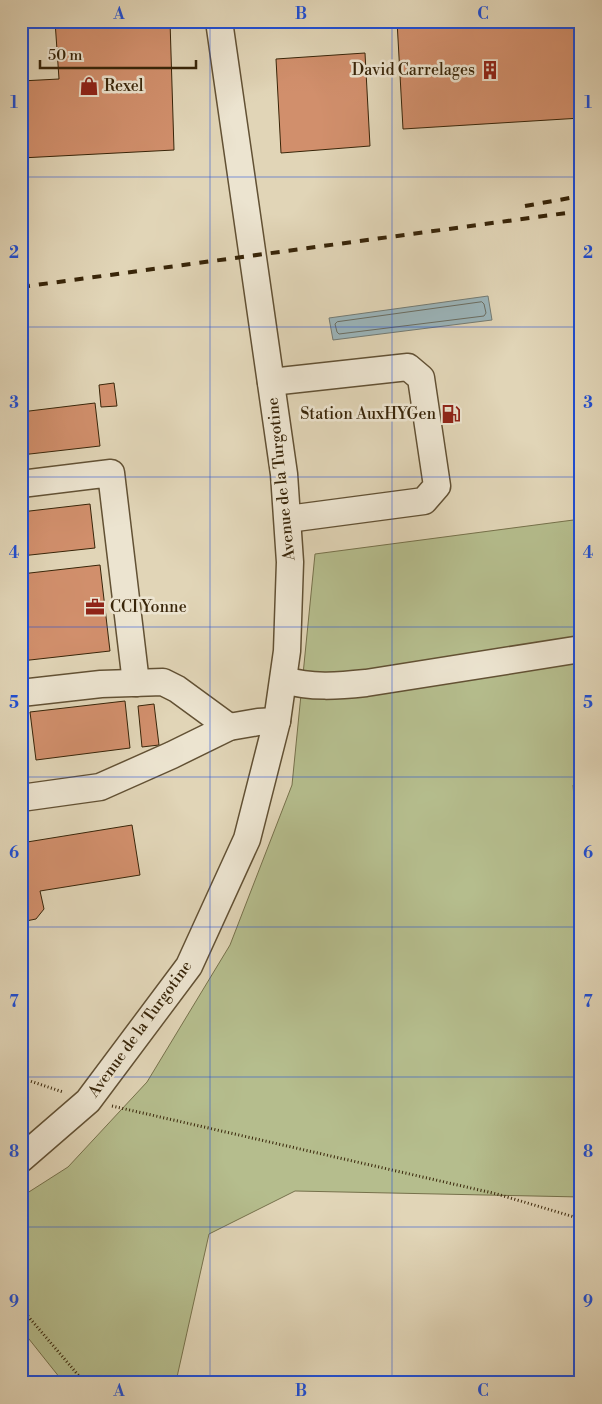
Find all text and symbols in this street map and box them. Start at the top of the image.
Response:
text: A [112,4,125,24]
text: B [295,4,307,24]
text: C [477,4,489,24]
scale bar [40,38,196,70]
text: 50 m [48,46,82,65]
building icon: David Carrelages [479,59,501,81]
place label: David Carrelages [352,60,475,80]
shop icon: Rexel [78,75,100,97]
place label: Rexel [104,76,144,96]
text: 1 [10,93,18,113]
text: 1 [584,93,592,113]
text: 2 [9,243,19,263]
text: 2 [583,243,593,263]
text: 3 [9,393,19,413]
text: 3 [583,393,593,413]
street label: Avenue de la Turgotine [262,396,300,563]
fuel station icon: Station AuxHYGen [440,403,462,425]
place label: Station AuxHYGen [300,404,436,424]
text: 4 [9,543,20,563]
text: 4 [583,543,594,563]
office icon: CCI Yonne [84,596,106,618]
place label: CCI Yonne [110,597,187,617]
text: 5 [9,693,19,713]
text: 5 [583,693,593,713]
text: 6 [9,843,19,863]
text: 6 [583,843,593,863]
street label: Avenue de la Turgotine [83,957,196,1102]
text: 7 [9,992,19,1012]
text: 7 [583,992,593,1012]
text: 8 [9,1142,19,1162]
text: 8 [583,1142,593,1162]
text: 9 [9,1292,19,1312]
text: 9 [583,1292,593,1312]
text: A [112,1381,125,1401]
text: B [295,1381,307,1401]
text: C [477,1381,489,1401]

